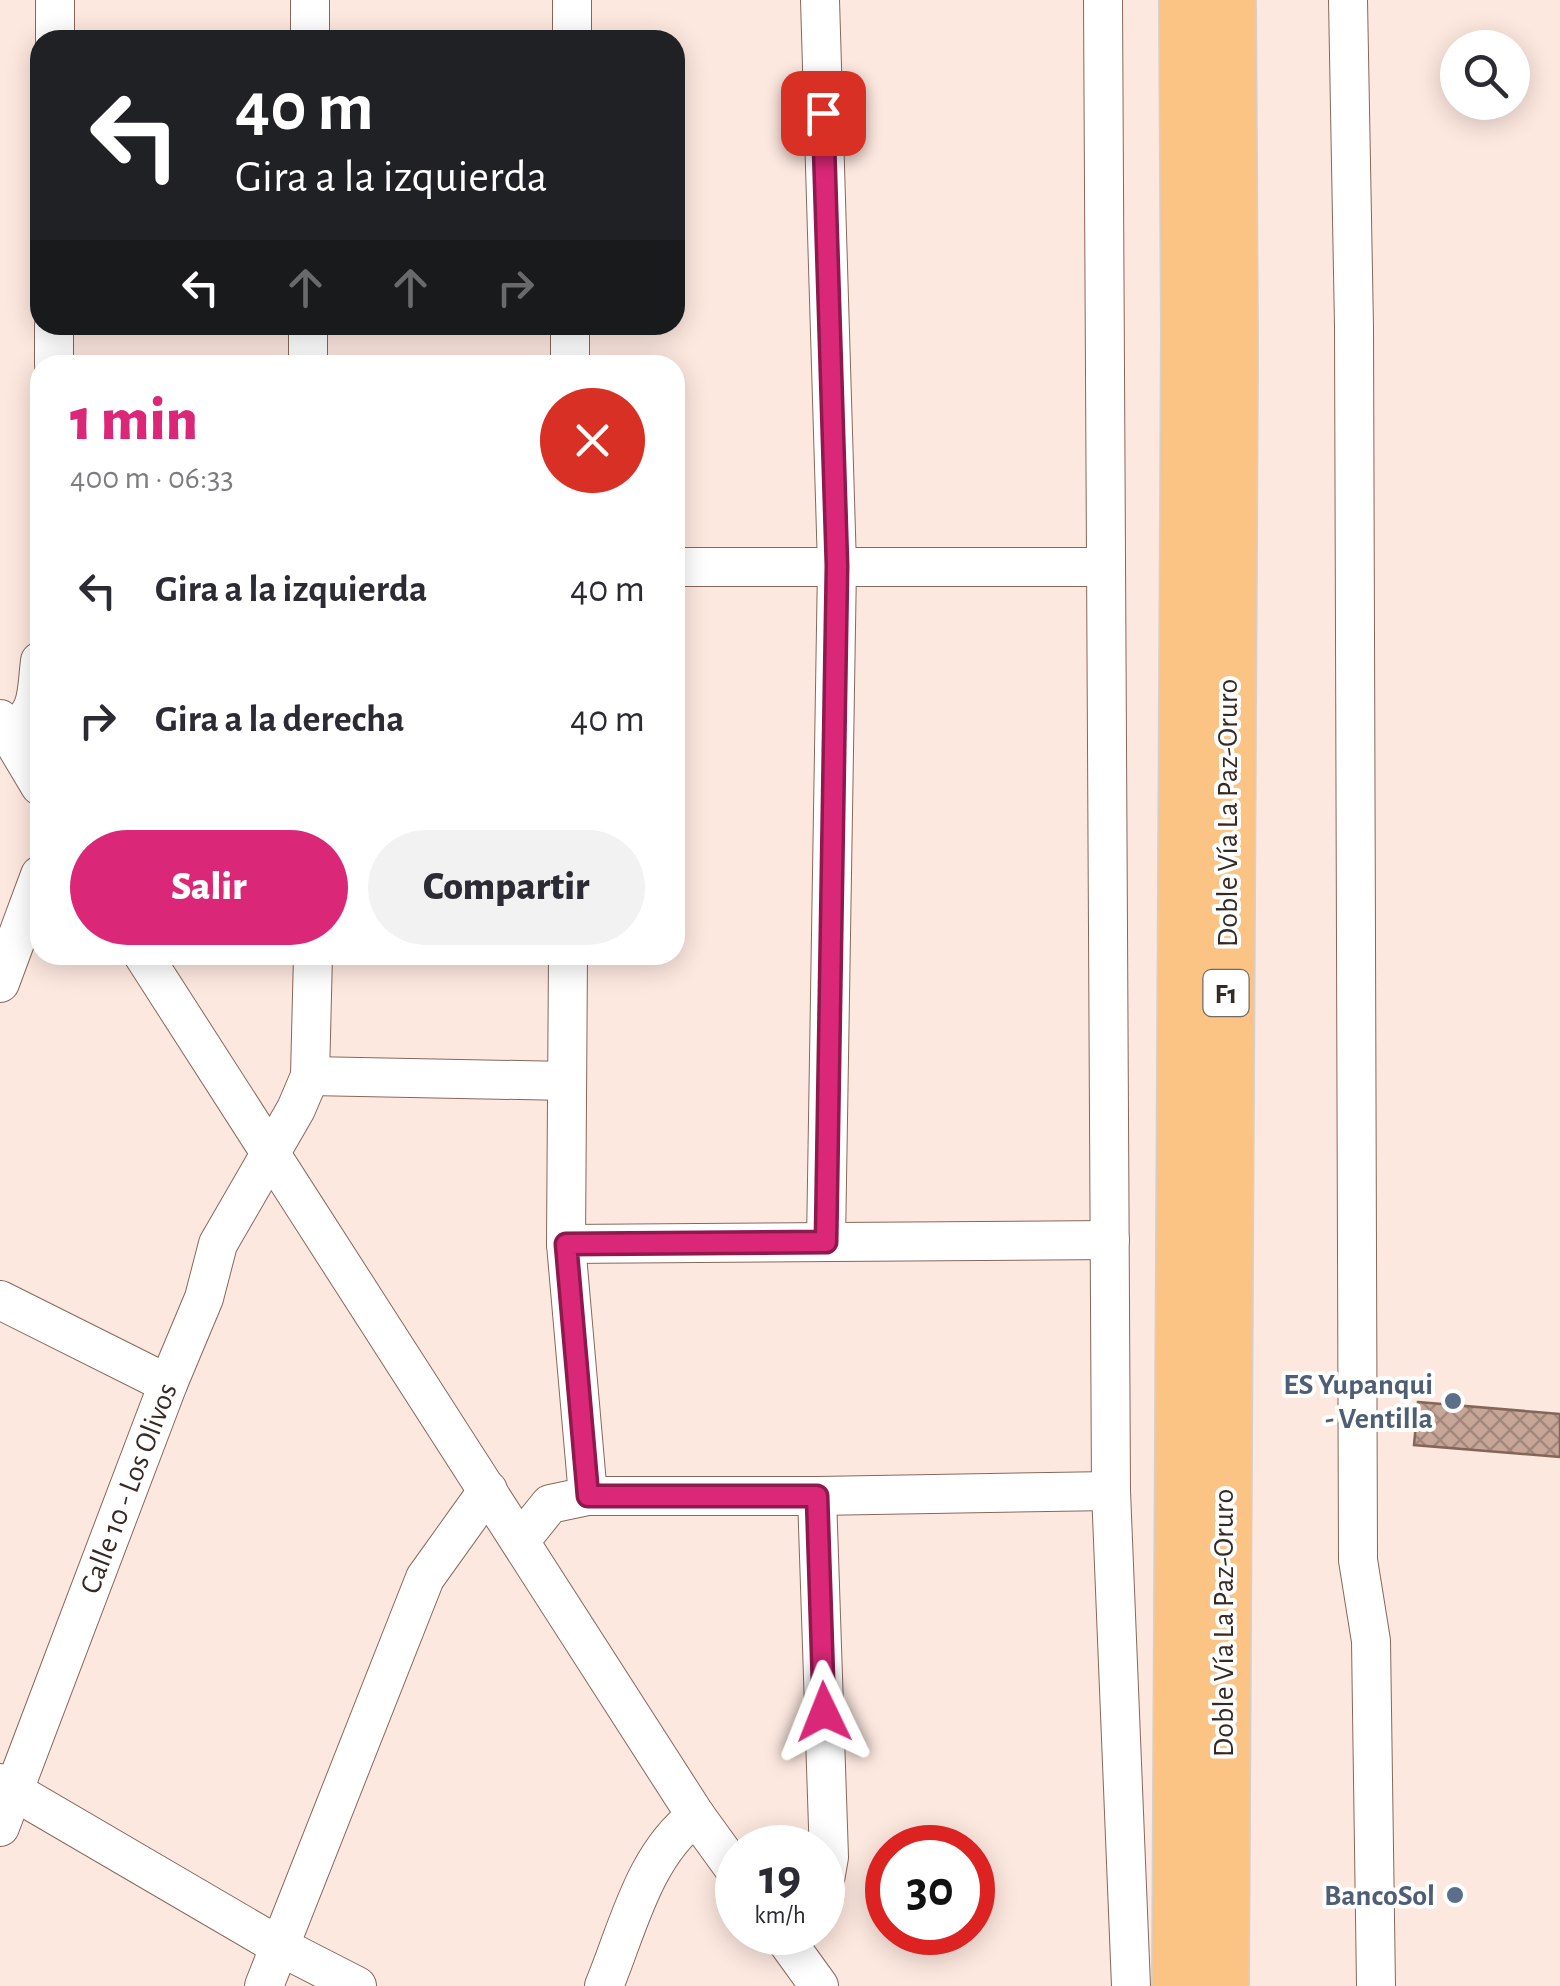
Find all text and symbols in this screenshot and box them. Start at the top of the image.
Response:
map controls [1440,30,1530,120]
button: search [1440,30,1530,120]
icon: left [70,70,200,200]
pin [781,71,866,156]
text: 40 m [235,73,374,143]
icon: arrive [796,86,851,141]
text: Gira a la izquierda [235,155,548,200]
icon: left [173,260,228,315]
icon: ahead [278,260,333,315]
icon: ahead [383,260,438,315]
icon: right [488,260,543,315]
button: close [540,388,645,493]
text: 1 min [70,391,198,451]
text: 400 m · 06:33 [70,462,234,494]
icon: left [70,563,125,618]
text: Gira a la izquierda [155,571,427,609]
text: 40 m [570,571,645,609]
street label: Doble Vía La Paz-Oruro [1213,679,1243,947]
icon: right [70,693,125,748]
text: Gira a la derecha [155,701,405,739]
text: 40 m [570,701,645,739]
button: Salir [70,830,348,945]
button: Compartir [368,830,645,945]
road number: F1 [1204,970,1248,1016]
place label: ES Yupanqui - Ventilla [1283,1370,1433,1434]
street label: Calle 10 - Los Olivos [75,1379,183,1598]
marker: ES Yupanqui - Ventilla [1442,1390,1464,1412]
street label: Doble Vía La Paz-Oruro [1209,1489,1239,1757]
position arrow [772,1660,876,1764]
speed limit sign: 30 [865,1825,995,1955]
text: 19 [759,1853,801,1903]
place label: BancoSol [1324,1881,1435,1911]
marker: BancoSol [1444,1884,1466,1906]
text: km/h [754,1903,806,1928]

